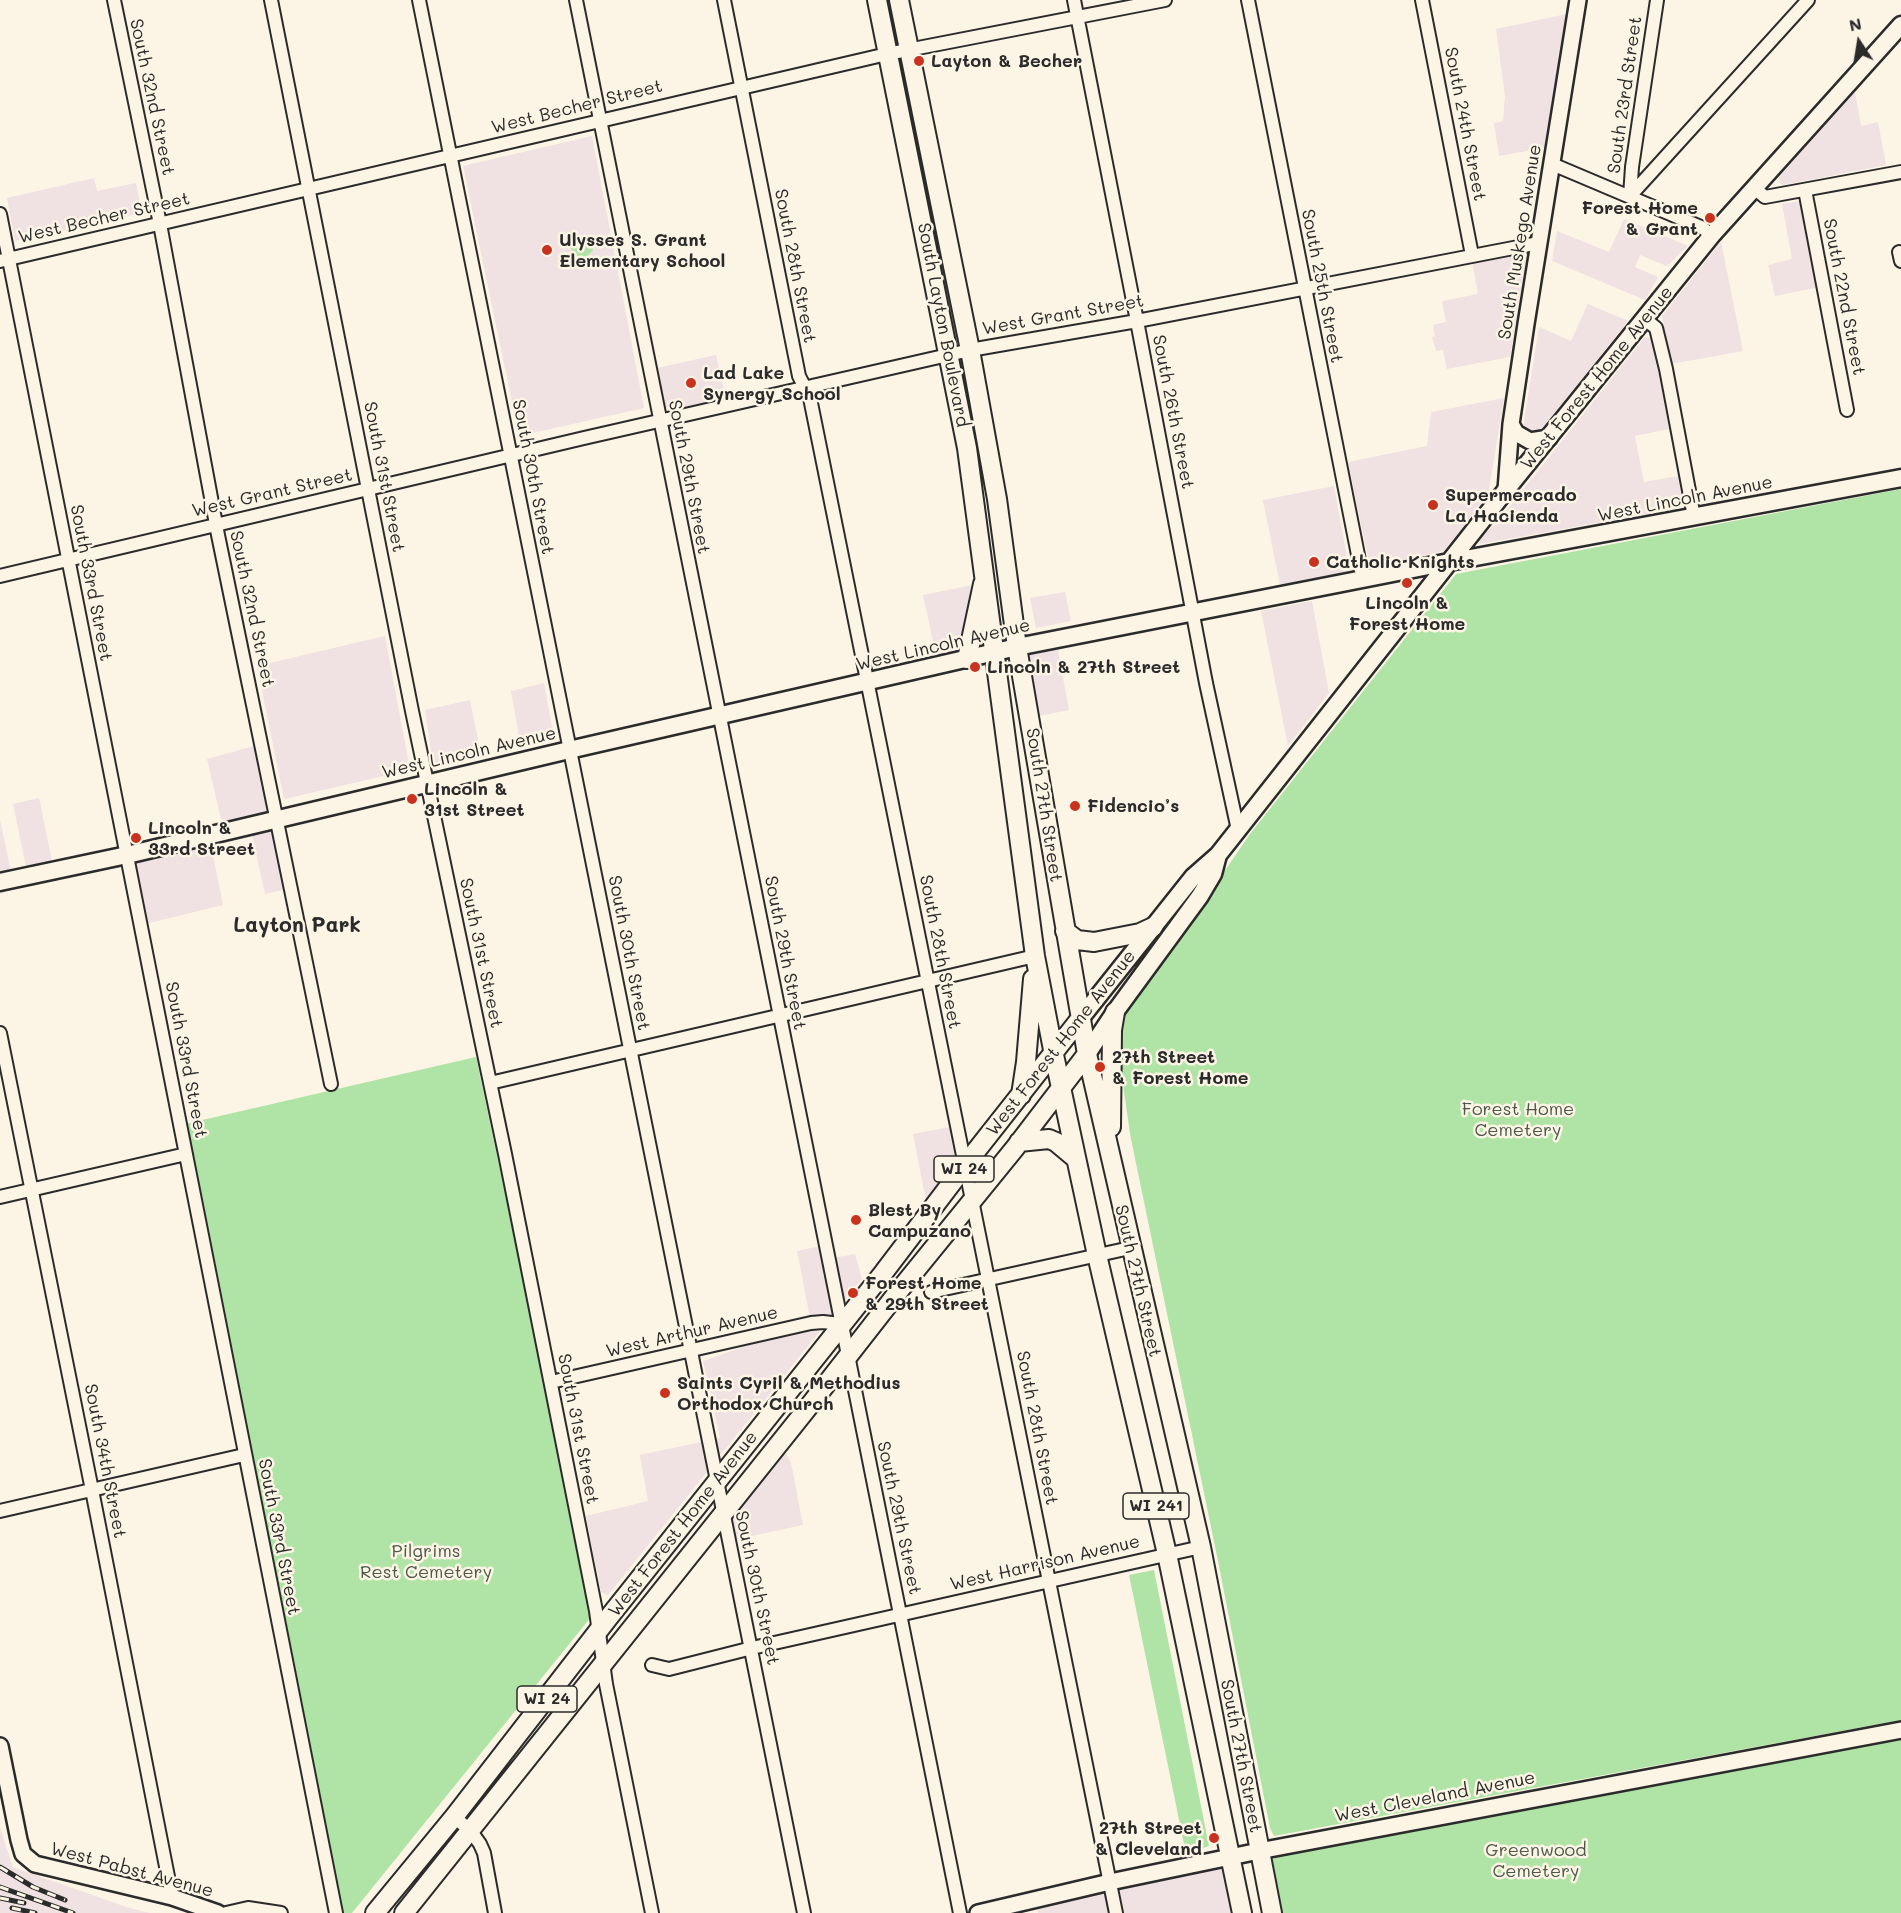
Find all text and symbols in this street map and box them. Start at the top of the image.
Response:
north arrow [1829,12,1889,72]
text: N [1847,12,1863,35]
street label: South 23rd Street [1603,15,1647,175]
street label: South 32nd Street [125,17,179,177]
street label: South 24th Street [1439,45,1491,203]
place label: Layton & Becher [931,50,1082,72]
marker: Layton & Becher [912,54,926,68]
street label: West Becher Street [489,75,665,139]
street label: South Muskego Avenue [1494,143,1546,341]
street label: South 28th Street [769,187,821,345]
street label: West Becher Street [16,188,192,248]
place label: Forest Home & Grant [1581,197,1698,240]
street label: South 25th Street [1297,207,1347,365]
marker: Forest Home & Grant [1703,211,1717,225]
street label: South 22nd Street [1818,217,1870,377]
street label: South Layton Boulevard [913,221,973,429]
place label: Ulysses S. Grant Elementary School [559,229,725,272]
marker: Ulysses S. Grant Elementary School [540,243,554,257]
street label: West Forest Home Avenue [1516,282,1678,474]
street label: West Grant Street [980,290,1146,340]
street label: South 26th Street [1147,333,1199,491]
place label: Lad Lake Synergy School [703,362,841,404]
marker: Lad Lake Synergy School [684,376,698,390]
street label: South 30th Street [507,398,559,556]
street label: South 29th Street [663,398,715,556]
street label: South 31st Street [359,400,409,554]
street label: West Grant Street [190,464,354,522]
street label: West Lincoln Avenue [1596,471,1774,527]
place label: Supermercado La Hacienda [1445,484,1577,526]
marker: Supermercado La Hacienda [1426,498,1440,512]
street label: South 33rd Street [65,503,117,663]
street label: South 32nd Street [225,529,279,689]
place label: Catholic Knights [1326,551,1474,573]
marker: Catholic Knights [1307,555,1321,569]
marker: Lincoln & Forest Home [1400,576,1414,590]
place label: Lincoln & Forest Home [1349,592,1465,634]
street label: West Lincoln Avenue [854,614,1032,676]
place label: Lincoln & 27th Street [987,656,1180,678]
marker: Lincoln & 27th Street [968,660,982,674]
street label: West Lincoln Avenue [380,722,558,784]
street label: South 27th Street [1021,726,1067,884]
place label: Lincoln & 31st Street [424,778,524,820]
marker: Lincoln & 31st Street [405,792,419,806]
place label: Fidencio’s [1087,795,1179,817]
marker: Fidencio’s [1068,799,1082,813]
place label: Lincoln & 33rd Street [148,817,255,860]
marker: Lincoln & 33rd Street [129,831,143,845]
street label: South 28th Street [914,873,966,1031]
street label: South 30th Street [603,874,655,1032]
street label: South 29th Street [759,874,811,1032]
street label: South 31st Street [455,876,507,1030]
district label: Layton Park [233,913,361,939]
street label: West Forest Home Avenue [982,946,1140,1140]
street label: South 33rd Street [160,980,212,1140]
place label: 27th Street & Forest Home [1112,1046,1249,1088]
marker: 27th Street & Forest Home [1093,1060,1107,1074]
park label: Forest Home Cemetery [1462,1098,1574,1140]
road number: WI 24 [934,1156,994,1182]
place label: Blest By Campuzano [868,1199,971,1242]
street label: South 27th Street [1110,1203,1166,1359]
marker: Blest By Campuzano [849,1213,863,1227]
place label: Forest Home & 29th Street [865,1272,989,1314]
marker: Forest Home & 29th Street [846,1286,860,1300]
street label: West Arthur Avenue [604,1302,780,1362]
street label: South 28th Street [1011,1349,1063,1507]
street label: South 31st Street [553,1352,603,1506]
place label: Saints Cyril & Methodius Orthodox Church [677,1372,901,1414]
street label: South 34th Street [79,1382,131,1540]
marker: Saints Cyril & Methodius Orthodox Church [658,1386,672,1400]
street label: West Forest Home Avenue [604,1427,762,1621]
street label: South 29th Street [872,1439,926,1597]
street label: South 33rd Street [253,1457,305,1617]
road number: WI 241 [1123,1493,1189,1519]
street label: South 30th Street [730,1509,784,1667]
street label: West Harrison Avenue [948,1531,1142,1595]
park label: Pilgrims Rest Cemetery [360,1540,492,1582]
street label: South 27th Street [1216,1678,1266,1834]
road number: WI 24 [517,1686,577,1712]
street label: West Cleveland Avenue [1333,1767,1537,1827]
place label: 27th Street & Cleveland [1095,1817,1202,1860]
marker: 27th Street & Cleveland [1207,1831,1221,1845]
street label: West Pabst Avenue [48,1838,216,1902]
park label: Greenwood Cemetery [1485,1839,1587,1882]

